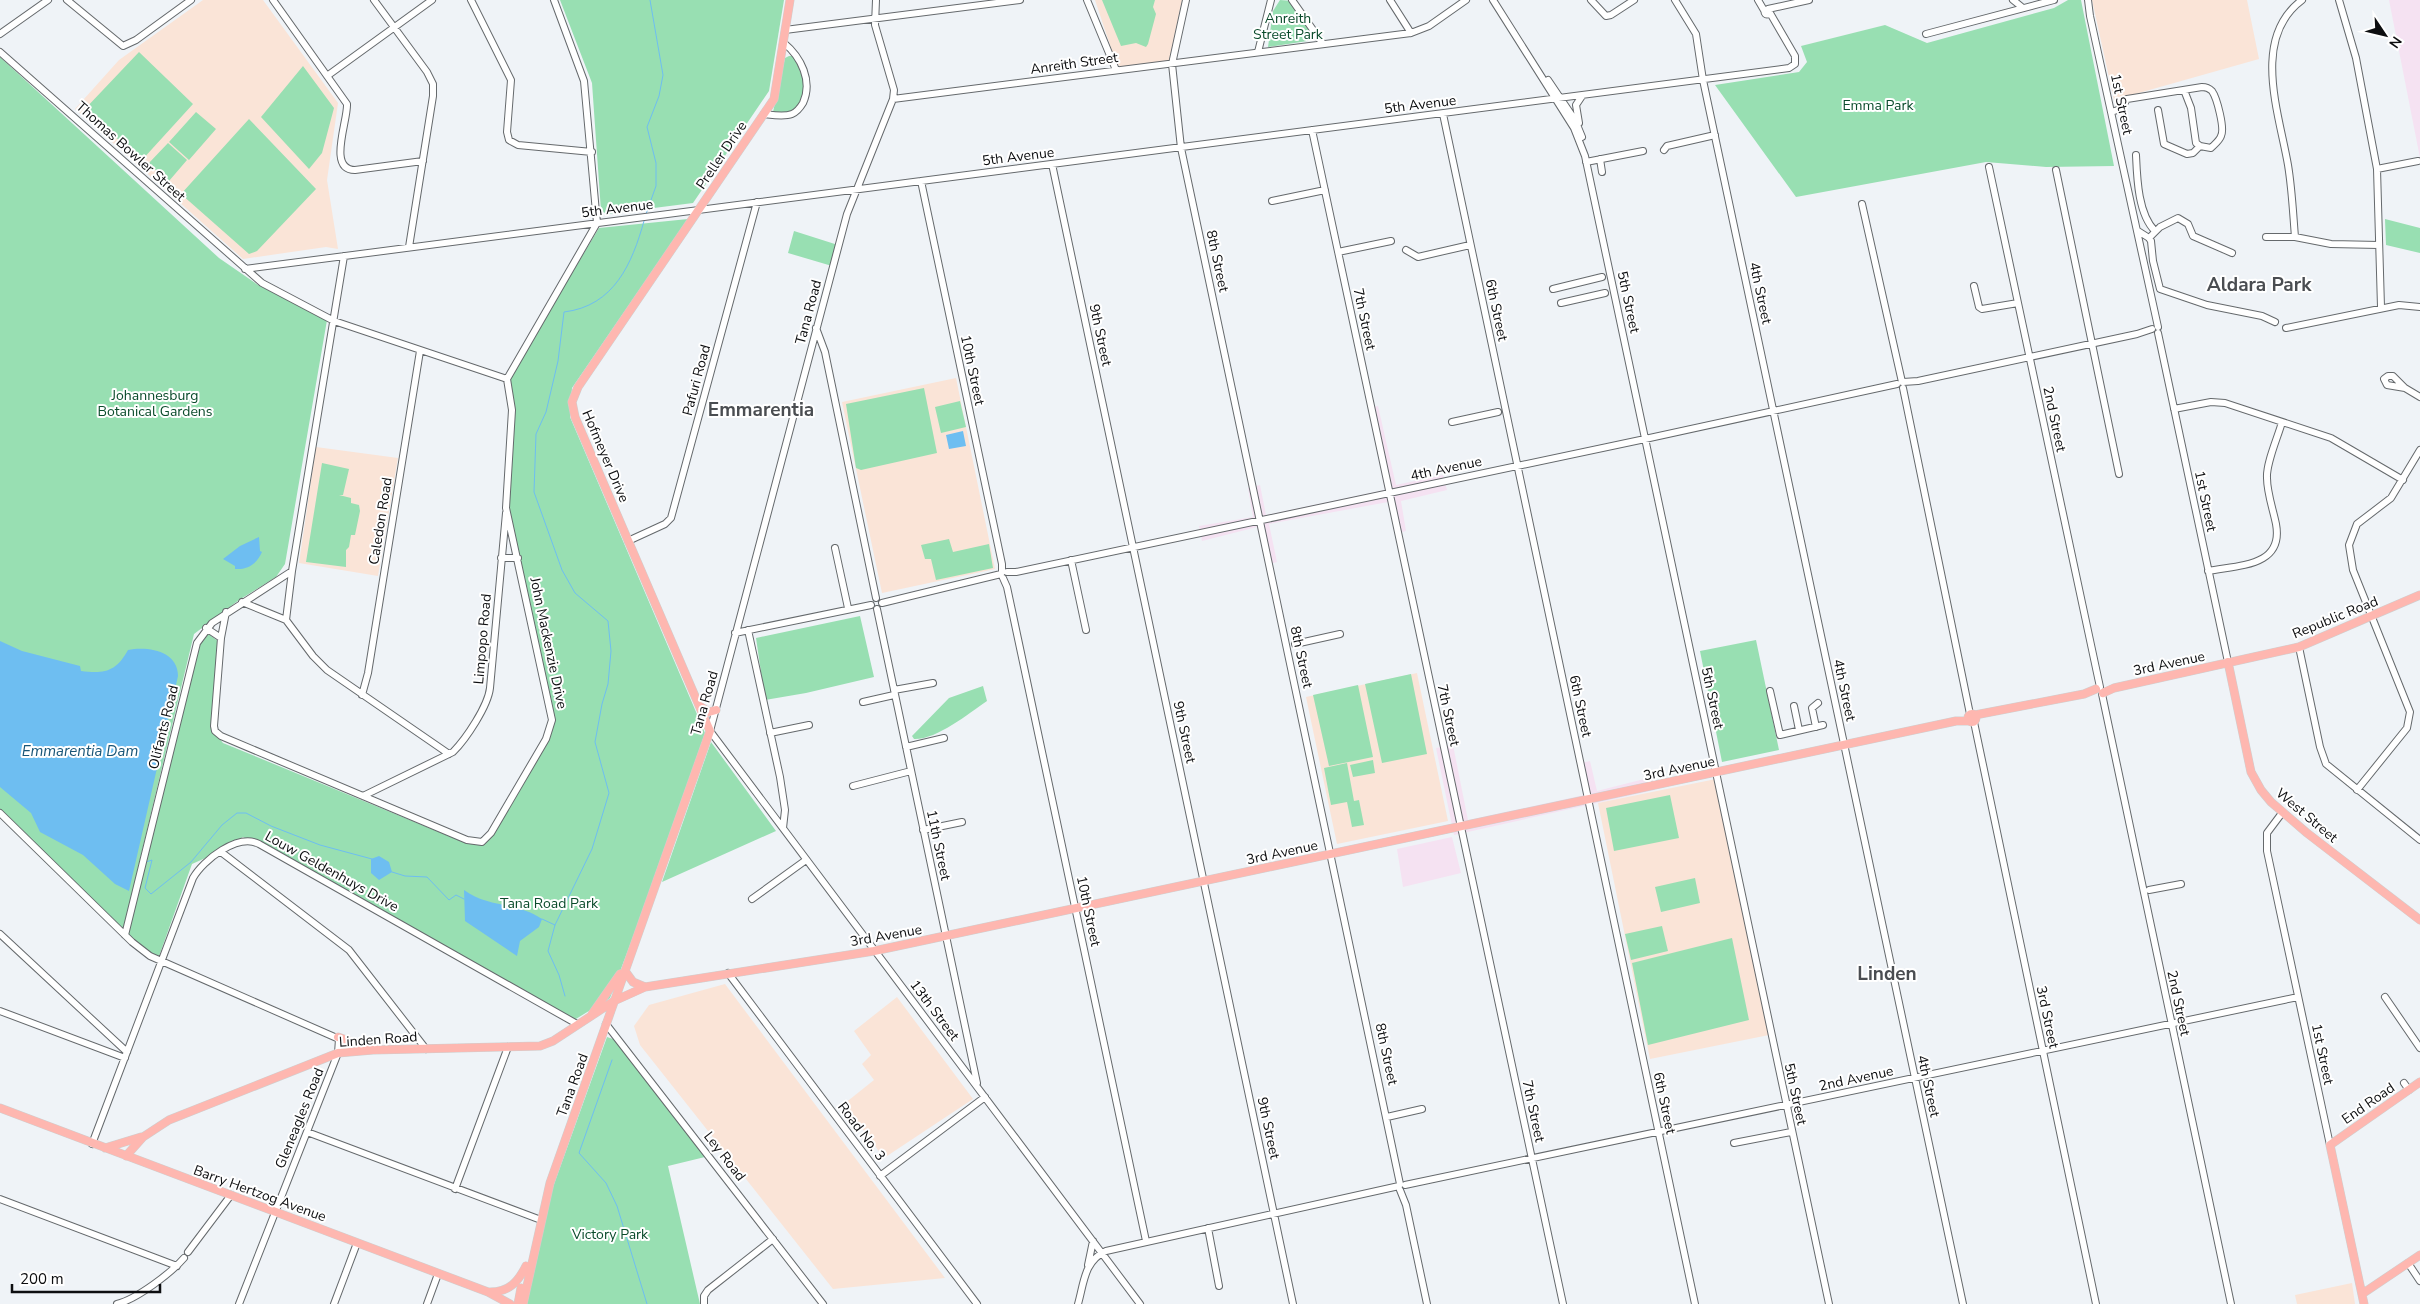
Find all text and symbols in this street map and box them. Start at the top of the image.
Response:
park label: Anreith Street Park [1253,9,1324,44]
north arrow [2360,10,2410,60]
text: N [2384,32,2406,52]
street label: Anreith Street [1029,48,1119,79]
street label: 1st Street [2106,72,2137,136]
street label: 5th Avenue [1383,91,1457,118]
park label: Emma Park [1842,96,1915,115]
street label: Thomas Bowler Street [72,97,190,206]
street label: Preller Drive [692,117,751,193]
street label: 5th Avenue [981,143,1055,170]
street label: 5th Avenue [580,195,654,222]
street label: 8th Street [1202,228,1233,294]
street label: 4th Street [1745,260,1776,326]
street label: 5th Street [1613,269,1644,335]
district label: Aldara Park [2207,272,2312,298]
street label: 6th Street [1481,277,1512,343]
street label: Tana Road [791,278,826,347]
street label: 7th Street [1349,286,1380,352]
street label: 9th Street [1085,302,1116,368]
street label: 10th Street [956,333,989,407]
street label: Pafuri Road [678,342,715,418]
street label: 2nd Street [2038,385,2071,454]
park label: Johannesburg Botanical Gardens [97,386,213,421]
district label: Emmarentia [708,397,814,423]
street label: Hofmeyer Drive [578,407,634,505]
street label: 4th Avenue [1409,452,1484,485]
street label: 1st Street [2190,469,2221,533]
street label: Caledon Road [364,476,397,566]
street label: John Mackenzie Drive [525,575,572,711]
street label: Republic Road [2289,592,2381,643]
street label: Limpopo Road [469,593,496,685]
street label: 8th Street [1286,624,1317,690]
street label: 3rd Avenue [2132,647,2207,680]
street label: 4th Street [1829,657,1860,723]
street label: 5th Street [1697,665,1728,731]
street label: Tana Road [686,669,723,738]
street label: 6th Street [1565,673,1596,739]
street label: 7th Street [1433,682,1464,748]
street label: Olifants Road [144,683,183,771]
street label: 9th Street [1169,699,1200,765]
water label: Emmarentia Dam [22,741,138,761]
street label: 3rd Avenue [1642,752,1717,785]
street label: West Street [2272,784,2342,847]
street label: 11th Street [922,808,955,882]
street label: Louw Geldenhuys Drive [261,827,402,916]
street label: 3rd Avenue [1245,836,1320,869]
street label: 10th Street [1072,874,1105,948]
park label: Tana Road Park [500,894,599,913]
street label: 3rd Avenue [849,920,924,951]
district label: Linden [1857,961,1917,987]
street label: 2nd Street [2162,969,2195,1038]
street label: 13th Street [906,976,964,1045]
street label: 3rd Street [2032,984,2063,1050]
street label: 8th Street [1371,1021,1402,1087]
street label: 1st Street [2307,1022,2338,1086]
street label: Linden Road [338,1027,418,1052]
street label: Tana Road [552,1051,593,1120]
street label: 4th Street [1913,1053,1944,1119]
street label: 5th Street [1780,1061,1811,1127]
street label: 2nd Avenue [1817,1061,1895,1096]
street label: Gleneagles Road [271,1065,328,1171]
street label: 6th Street [1649,1070,1680,1136]
street label: 7th Street [1518,1078,1549,1144]
street label: End Road [2338,1078,2398,1129]
street label: 9th Street [1253,1095,1284,1161]
street label: Road No. 3 [833,1098,890,1165]
street label: Ley Road [699,1128,750,1185]
street label: Barry Hertzog Avenue [191,1161,329,1226]
park label: Victory Park [571,1225,649,1244]
scale bar [12,1262,160,1294]
text: 200 m [20,1269,64,1289]

